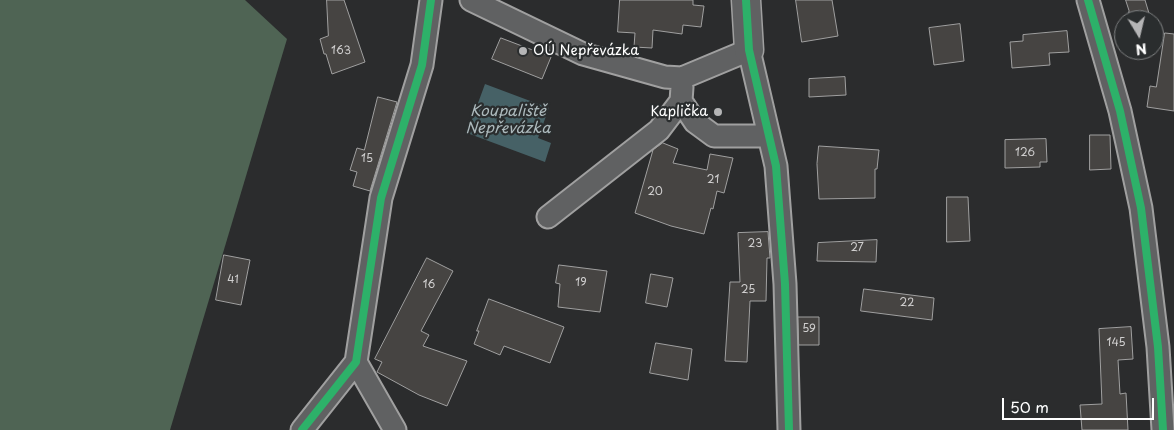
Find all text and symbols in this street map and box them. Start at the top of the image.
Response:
north arrow [1114,10,1164,60]
text: N [1134,38,1148,61]
place label: OÚ Nepřevázka [533,43,639,59]
house number: 163 [331,44,351,58]
marker: OÚ Nepřevázka [517,45,529,57]
water label: Koupaliště Nepřevázka [465,103,551,138]
place label: Kaplička [650,104,708,120]
marker: Kaplička [712,106,724,118]
house number: 126 [1015,146,1035,160]
house number: 15 [361,152,373,166]
house number: 21 [707,173,719,187]
house number: 20 [647,185,663,199]
house number: 23 [748,237,762,251]
house number: 27 [850,241,864,255]
house number: 41 [227,273,239,287]
house number: 19 [575,276,587,290]
house number: 16 [423,278,435,292]
house number: 25 [741,283,755,297]
house number: 22 [900,296,914,310]
house number: 59 [802,322,816,336]
house number: 145 [1106,336,1126,350]
scale bar [1004,388,1156,420]
text: 50 m [1010,395,1049,418]

